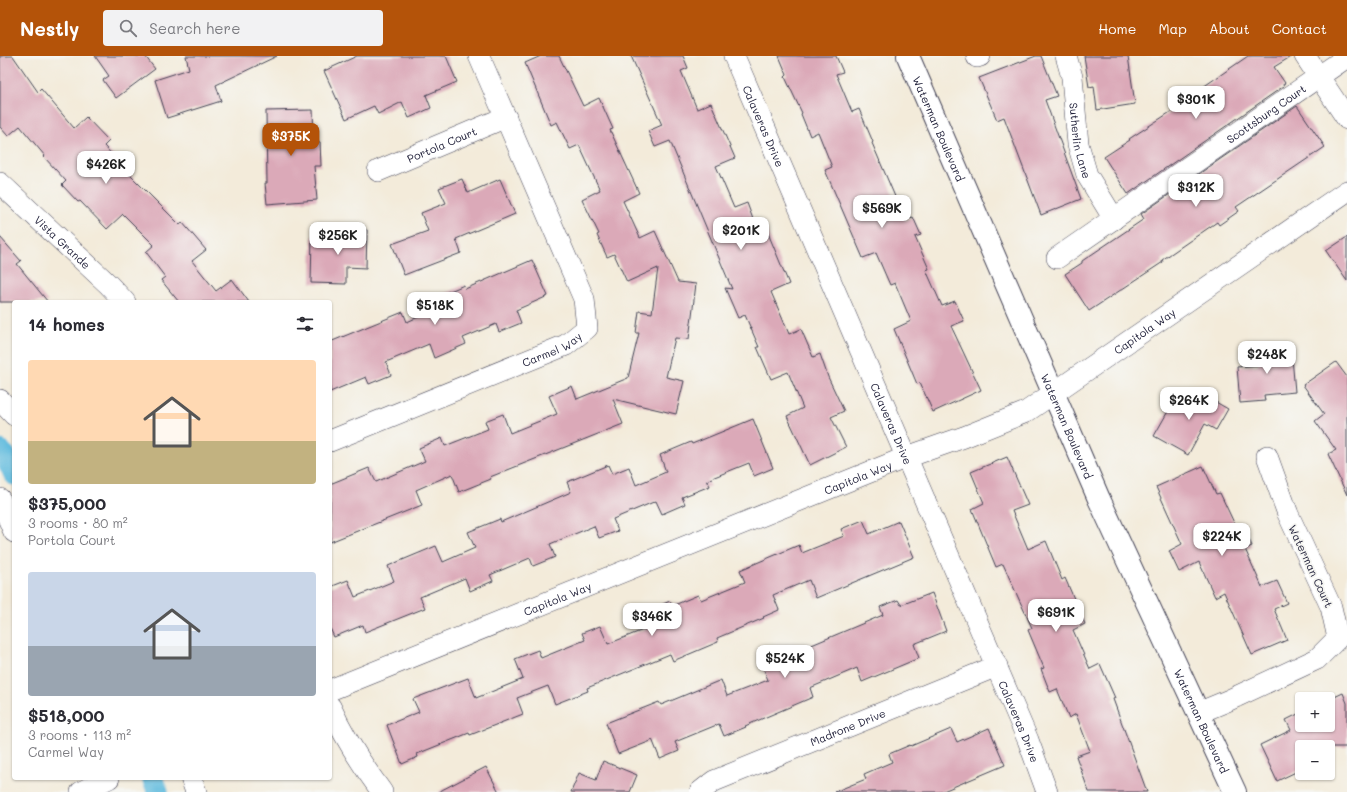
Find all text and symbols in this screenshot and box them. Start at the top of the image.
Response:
search box [103,10,383,46]
text: Nestly [20,16,79,41]
icon: search [117,17,139,39]
text: Search here [149,18,240,38]
text: Home [1098,19,1136,38]
text: Map [1158,19,1187,38]
text: About [1209,19,1250,38]
text: Contact [1272,19,1327,38]
street label: Waterman Boulevard [910,74,969,183]
street label: Scottsburg Court [1223,80,1309,146]
street label: Calaveras Drive [740,83,788,169]
pin: $301K [1168,86,1224,120]
text: $301K [1177,90,1215,107]
street label: Sutherlin Lane [1067,102,1095,180]
pin: $375K [263,123,319,157]
street label: Portola Court [405,123,479,165]
text: $375K [271,127,311,144]
pin: $426K [78,151,134,185]
text: $426K [86,155,126,172]
pin: $312K [1168,174,1224,208]
text: $312K [1177,178,1215,195]
pin: $569K [854,195,910,229]
text: $569K [862,199,902,216]
street label: Vista Grande [32,212,94,272]
pin: $201K [713,217,769,251]
text: $201K [722,221,760,238]
pin: $256K [310,222,366,256]
text: $256K [318,226,358,243]
pin: $518K [407,292,463,326]
text: $518K [416,296,454,313]
street label: Capitola Way [1110,304,1178,357]
text: 14 homes [28,313,105,335]
icon: filters [294,313,316,335]
street label: Carmel Way [520,328,584,370]
pin: $248K [1239,341,1295,375]
text: $248K [1247,345,1287,362]
street label: Waterman Boulevard [1038,371,1097,481]
street label: Calaveras Drive [868,380,916,467]
icon: home [136,386,208,458]
pin: $264K [1161,387,1217,421]
text: $264K [1169,391,1209,408]
street label: Capitola Way [822,456,894,497]
text: $375,000 [28,492,106,514]
text: 3 rooms · 80 m² [28,514,128,531]
street label: Waterman Court [1285,522,1337,610]
pin: $224K [1194,523,1250,557]
text: $224K [1202,527,1242,544]
text: Portola Court [28,531,115,548]
street label: Capitola Way [521,578,593,619]
icon: home [136,598,208,670]
pin: $691K [1028,599,1084,633]
pin: $346K [624,603,680,637]
text: $691K [1037,603,1075,620]
text: $346K [632,607,672,624]
pin: $524K [757,645,813,679]
text: $524K [765,649,805,666]
street label: Waterman Boulevard [1171,666,1233,775]
street label: Calaveras Drive [996,678,1043,765]
map controls [1295,692,1335,780]
button: + [1295,692,1335,732]
text: $518,000 [28,704,105,726]
street label: Madrone Drive [808,705,888,749]
text: 3 rooms · 113 m² [28,726,131,743]
button: − [1295,740,1335,780]
text: Carmel Way [28,743,104,760]

